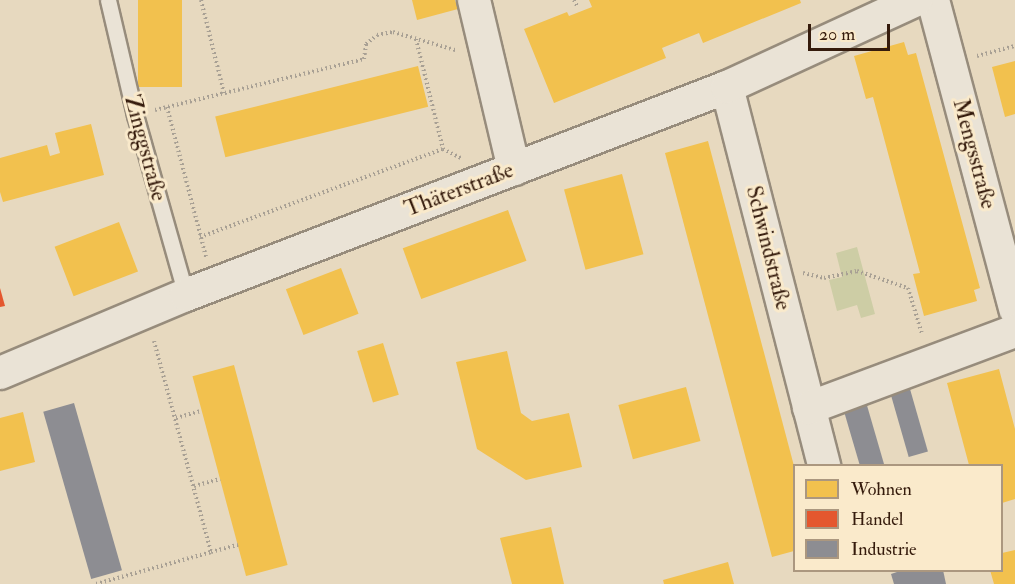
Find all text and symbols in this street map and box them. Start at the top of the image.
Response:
scale bar [811,12,894,50]
text: 20 m [819,23,855,46]
street label: Zinggstraße [118,92,172,204]
street label: Mengsstraße [947,96,1001,212]
street label: Thäterstraße [401,157,517,223]
street label: Schwindstraße [740,183,796,313]
legend [793,464,1003,572]
text: Wohnen [851,478,912,501]
text: Handel [851,508,903,531]
text: Industrie [851,538,917,561]

